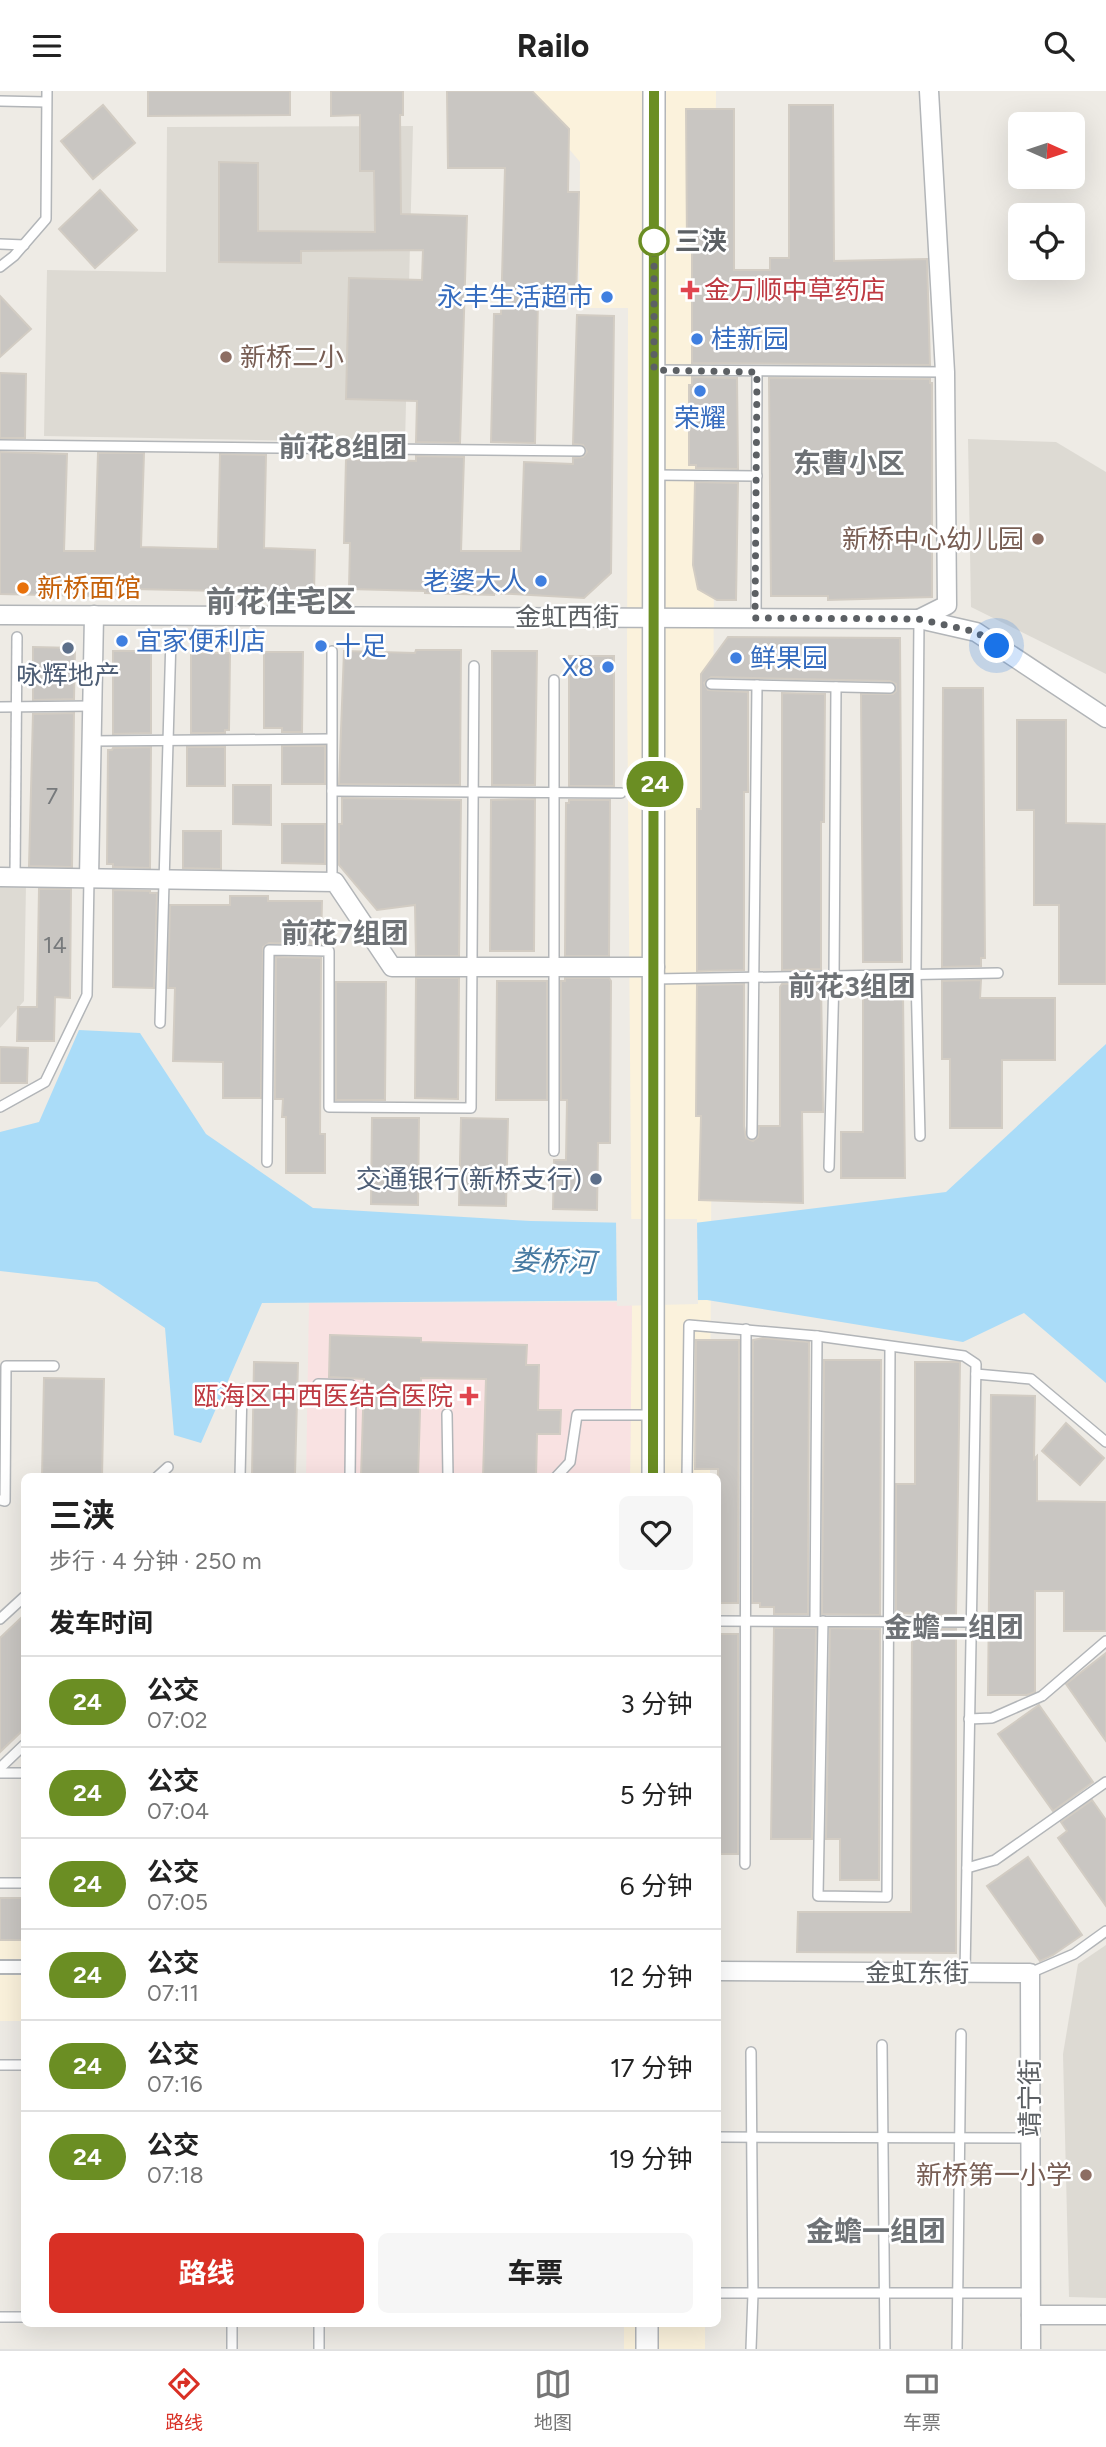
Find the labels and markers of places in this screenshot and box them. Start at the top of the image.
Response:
place label: 三浃 [675,225,727,257]
marker: 三浃 [639,226,669,256]
place label: 金万顺中草药店 [704,274,886,306]
place label: 永丰生活超市 [437,281,593,313]
marker: 金万顺中草药店 [682,282,698,298]
marker: 永丰生活超市 [599,289,615,305]
place label: 桂新园 [711,323,789,355]
marker: 桂新园 [689,331,705,347]
place label: 新桥二小 [240,341,344,373]
marker: 新桥二小 [218,349,234,365]
marker: 荣耀 [692,383,708,399]
place label: 荣耀 [674,402,726,434]
place label: 新桥中心幼儿园 [842,523,1024,555]
marker: 新桥中心幼儿园 [1030,531,1046,547]
place label: 老婆大人 [423,565,527,597]
place label: 新桥面馆 [37,572,141,604]
marker: 老婆大人 [533,573,549,589]
marker: 新桥面馆 [15,580,31,596]
place label: 宜家便利店 [136,625,266,657]
place label: 十足 [335,630,387,662]
marker: 宜家便利店 [114,633,130,649]
marker: 十足 [313,638,329,654]
marker: 咏辉地产 [60,640,76,656]
place label: 鲜果园 [750,642,828,674]
marker: 鲜果园 [728,650,744,666]
place label: X8 [562,651,594,683]
place label: 咏辉地产 [16,659,120,691]
marker: X8 [600,659,616,675]
place label: 交通银行(新桥支行) [356,1163,582,1195]
marker: 交通银行(新桥支行) [588,1171,604,1187]
place label: 瓯海区中西医结合医院 [193,1380,453,1412]
marker: 瓯海区中西医结合医院 [459,1386,479,1406]
place label: 新桥第一小学 [916,2159,1072,2191]
marker: 新桥第一小学 [1078,2167,1094,2183]

